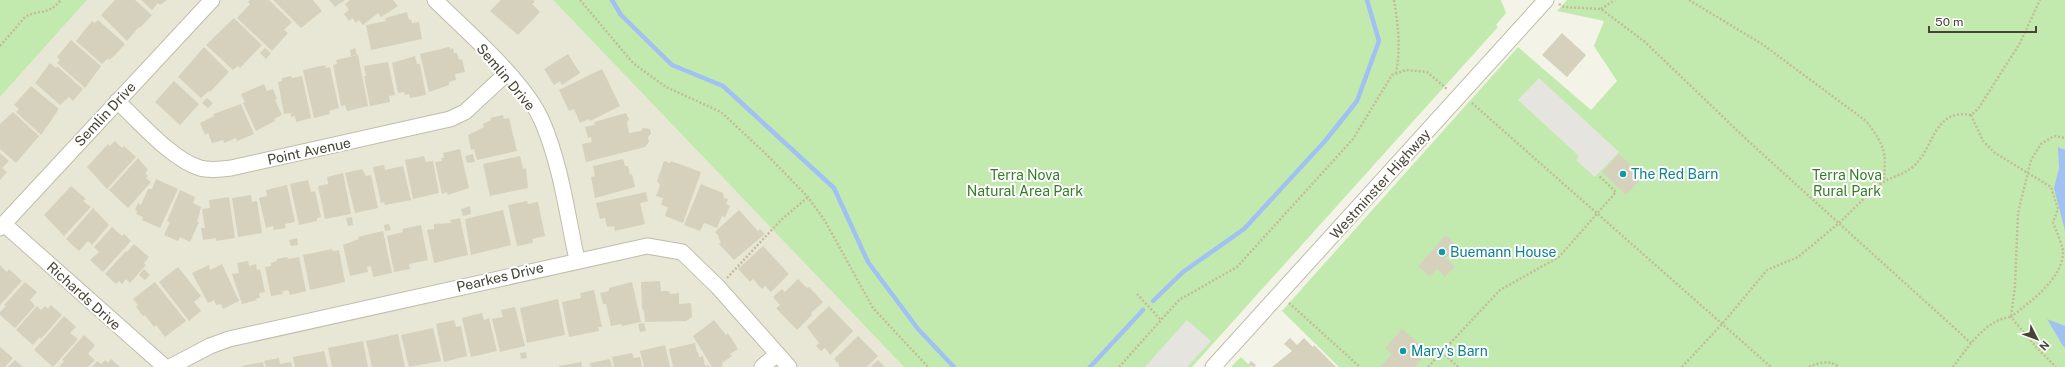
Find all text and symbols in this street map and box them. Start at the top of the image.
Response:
scale bar [1929,8,2036,34]
text: 50 m [1935,15,1963,29]
street label: Semlin Drive [473,40,539,114]
street label: Semlin Drive [71,78,139,149]
street label: Westminster Highway [1327,125,1434,242]
street label: Point Avenue [266,134,352,168]
place label: The Red Barn [1631,166,1718,182]
park label: Terra Nova Natural Area Park [967,167,1083,199]
park label: Terra Nova Rural Park [1812,167,1882,199]
marker: The Red Barn [1618,169,1628,179]
place label: Buemann House [1450,244,1557,260]
marker: Buemann House [1437,247,1447,257]
street label: Richards Drive [44,259,124,333]
street label: Pearkes Drive [455,259,545,295]
north arrow [2017,319,2057,359]
text: N [2037,338,2052,353]
place label: Mary's Barn [1411,343,1488,359]
marker: Mary's Barn [1398,346,1408,356]

